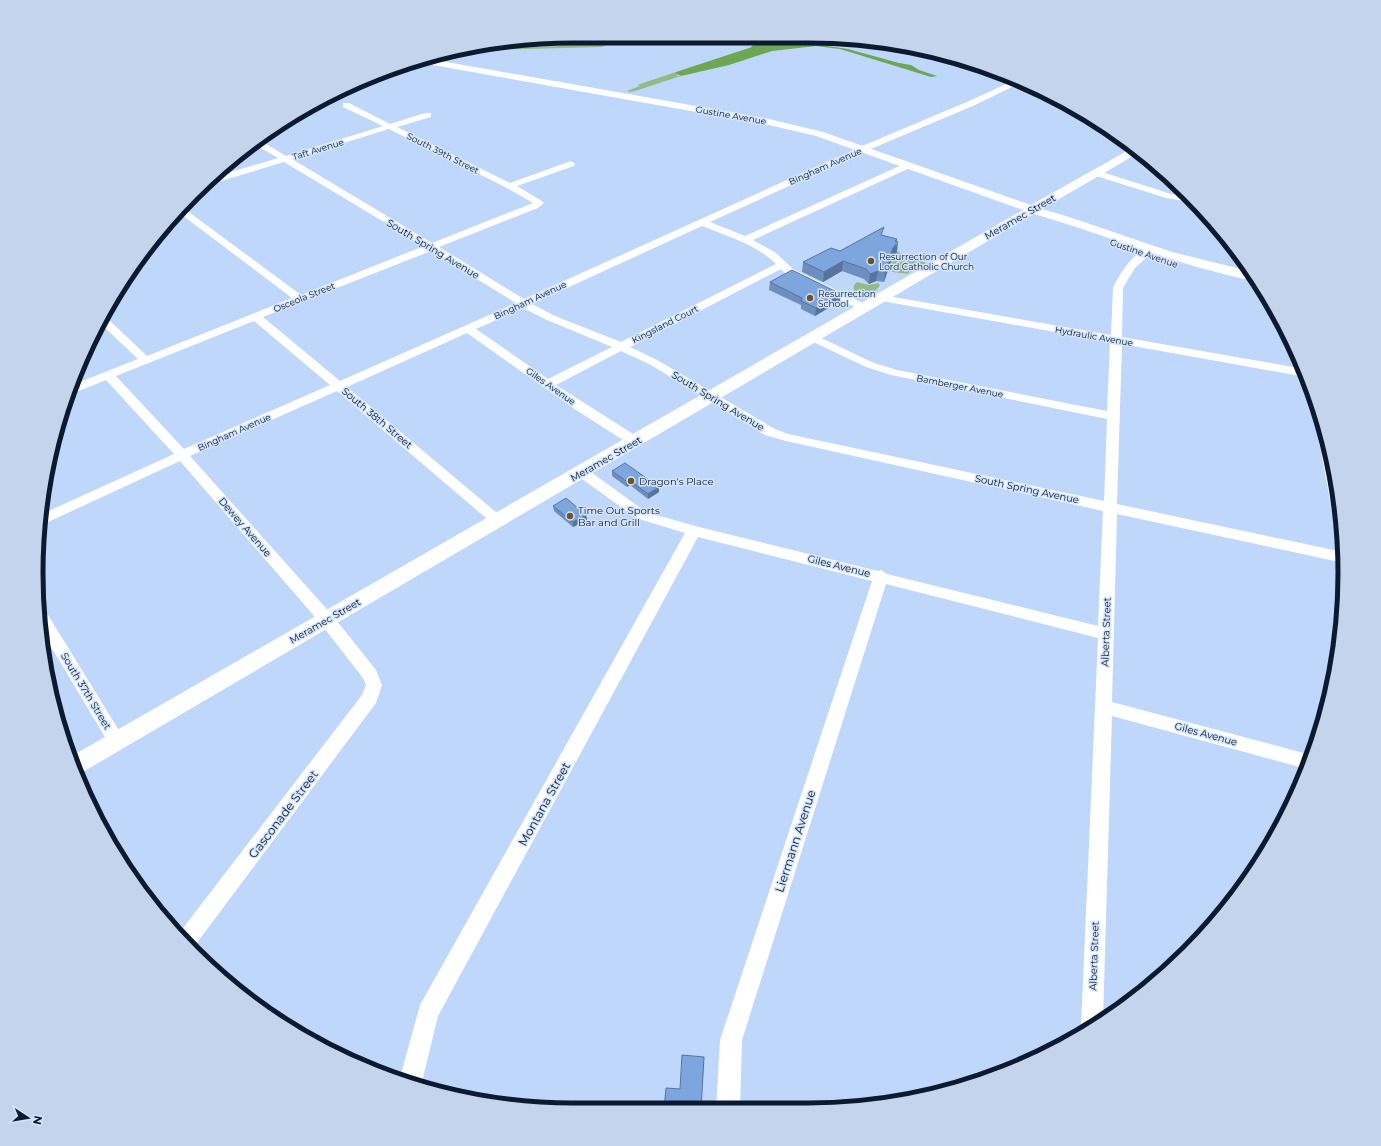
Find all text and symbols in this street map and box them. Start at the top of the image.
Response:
street label: Gustine Avenue [695,103,768,127]
street label: South 39th Street [405,130,481,176]
street label: Taft Avenue [291,136,346,162]
street label: Bingham Avenue [787,145,864,187]
street label: Meramec Street [982,191,1058,243]
street label: South Spring Avenue [384,216,482,282]
street label: Gustine Avenue [1108,236,1180,270]
place label: Resurrection of Our Lord Catholic Church [879,251,974,272]
marker: Resurrection of Our Lord Catholic Church [866,256,876,266]
street label: Bingham Avenue [492,278,569,322]
street label: Osceola Street [272,280,337,314]
place label: Resurrection School [818,288,876,309]
marker: Resurrection School [805,293,815,303]
street label: Kingsland Court [630,302,700,345]
street label: Hydraulic Avenue [1054,324,1134,348]
street label: Giles Avenue [524,365,578,407]
street label: South Spring Avenue [669,368,767,434]
street label: Bamberger Avenue [916,372,1005,400]
street label: South 38th Street [339,385,415,451]
street label: Bingham Avenue [196,411,273,453]
street label: Meramec Street [568,433,644,485]
street label: South Spring Avenue [974,472,1080,506]
place label: Dragon's Place [639,475,714,488]
marker: Dragon's Place [626,476,636,486]
street label: Dewey Avenue [216,495,274,559]
place label: Time Out Sports Bar and Grill [578,504,660,529]
marker: Time Out Sports Bar and Grill [565,511,575,521]
street label: Giles Avenue [806,552,872,580]
street label: Meramec Street [287,595,363,647]
street label: Alberta Street [1098,597,1114,667]
street label: South 37th Street [58,650,114,732]
street label: Giles Avenue [1173,719,1239,749]
street label: Montana Street [515,759,573,848]
street label: Gasconade Street [245,767,321,861]
street label: Liermann Avenue [771,788,819,894]
street label: Alberta Street [1086,921,1102,991]
north arrow [8,1098,48,1138]
text: N [30,1114,46,1126]

